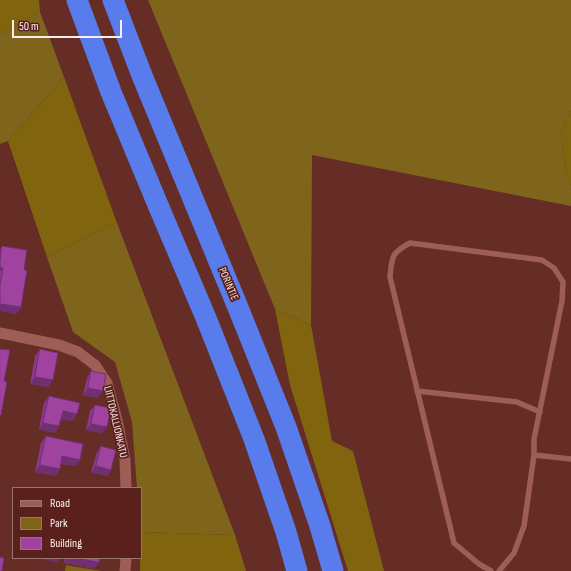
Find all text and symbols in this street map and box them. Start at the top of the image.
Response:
scale bar [14,12,124,38]
text: 50 m [19,19,39,34]
street label: PORINTIE [215,266,241,302]
street label: LIITTOKALLIONKATU [100,385,130,459]
legend [12,487,142,559]
text: Road [50,496,70,511]
text: Park [50,516,68,531]
text: Building [50,536,82,551]

